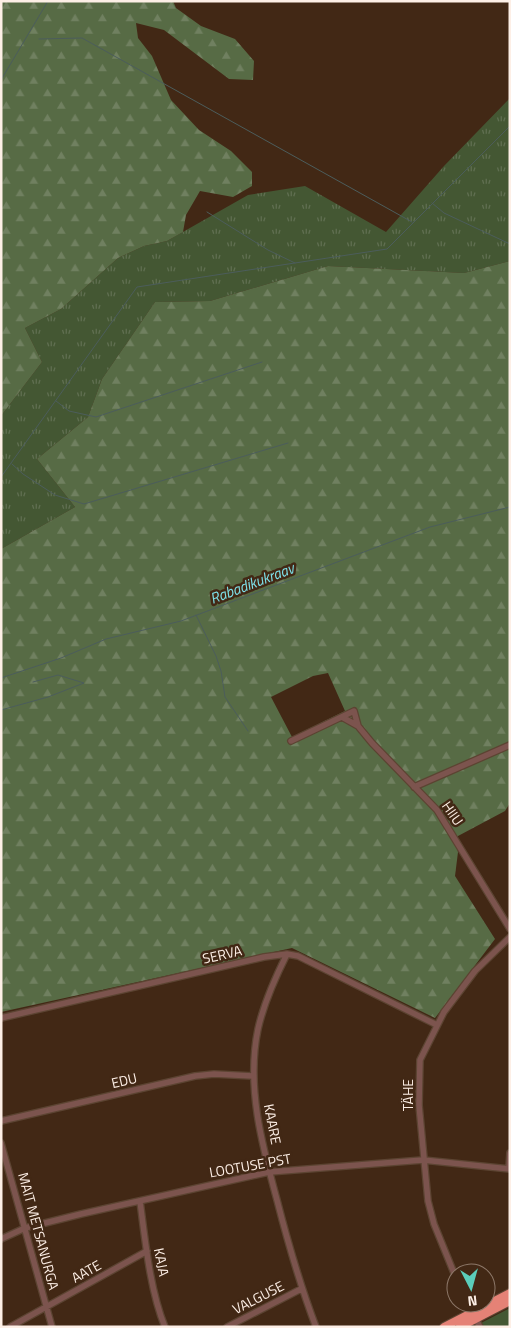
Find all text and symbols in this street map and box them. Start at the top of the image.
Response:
water label: Rabadikukraav [207,556,300,610]
street label: HIIU [437,797,469,829]
street label: SERVA [200,939,244,969]
street label: EDU [109,1067,139,1093]
street label: TÄHE [397,1079,418,1111]
street label: KAARE [259,1102,287,1146]
street label: LOOTUSE PST [207,1147,293,1183]
street label: MAIT METSANURGA [13,1170,65,1293]
street label: KAJA [149,1246,175,1279]
street label: AATE [67,1254,105,1288]
north arrow [446,1263,496,1313]
street label: VALGUSE [229,1275,288,1319]
text: N [466,1290,478,1312]

